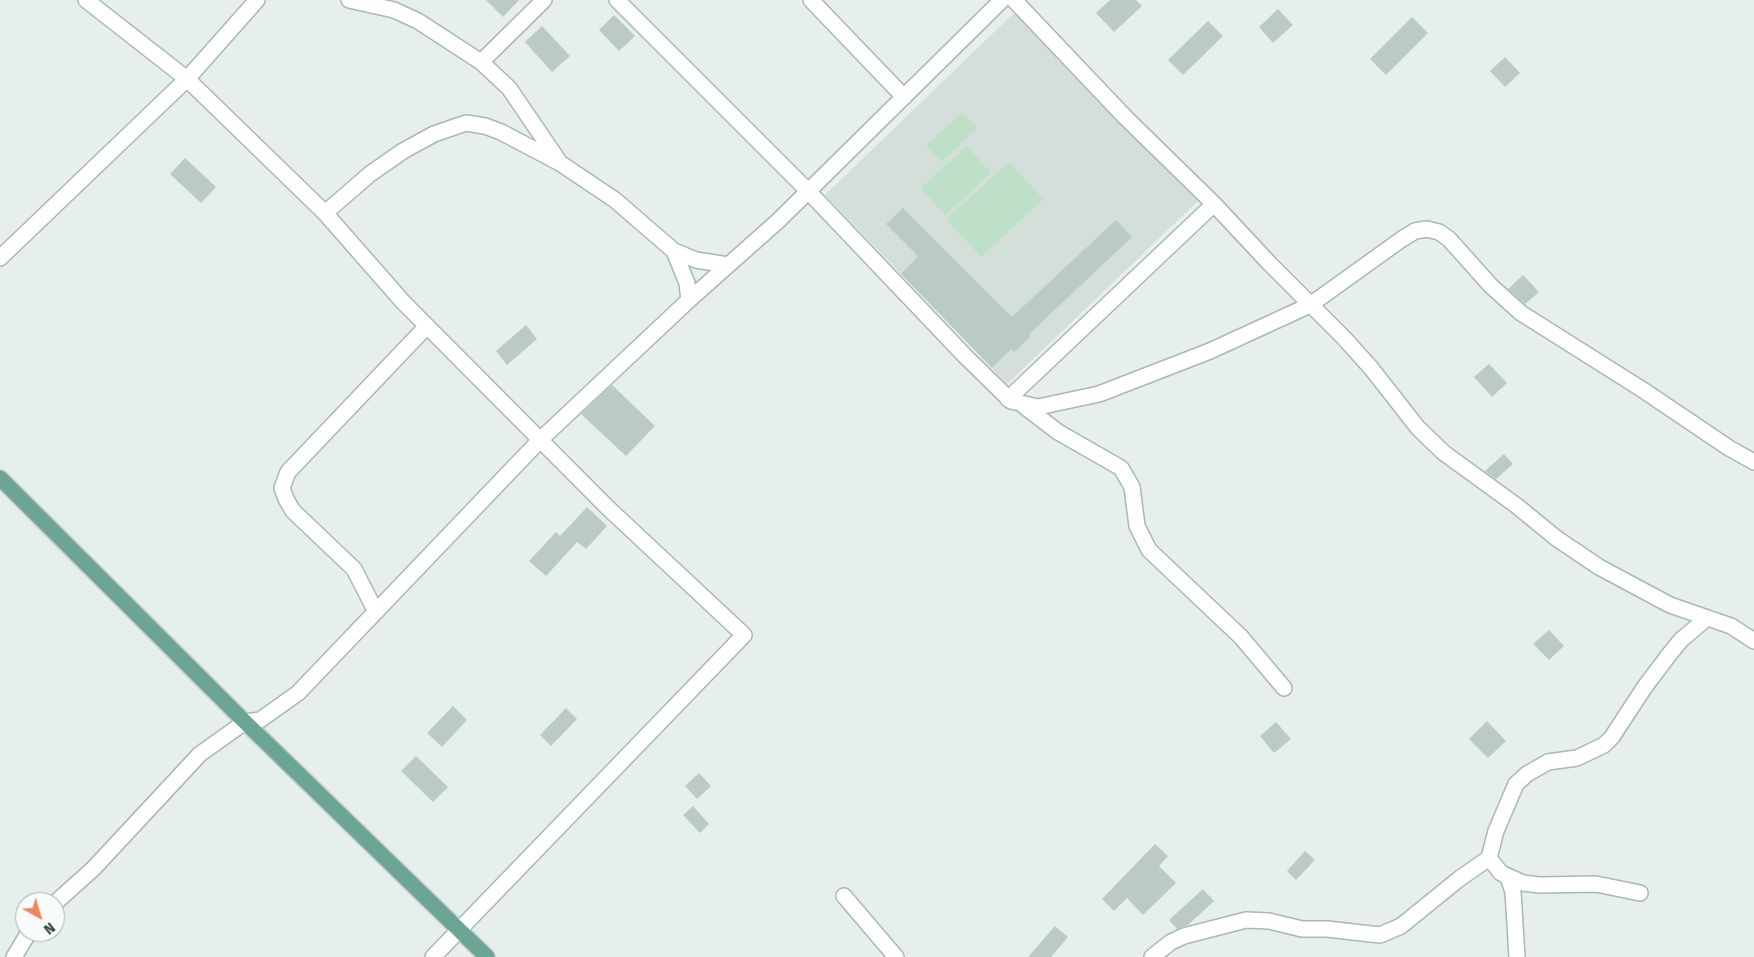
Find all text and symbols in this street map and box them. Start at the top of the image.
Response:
north arrow [15,892,65,942]
text: N [40,919,58,938]

